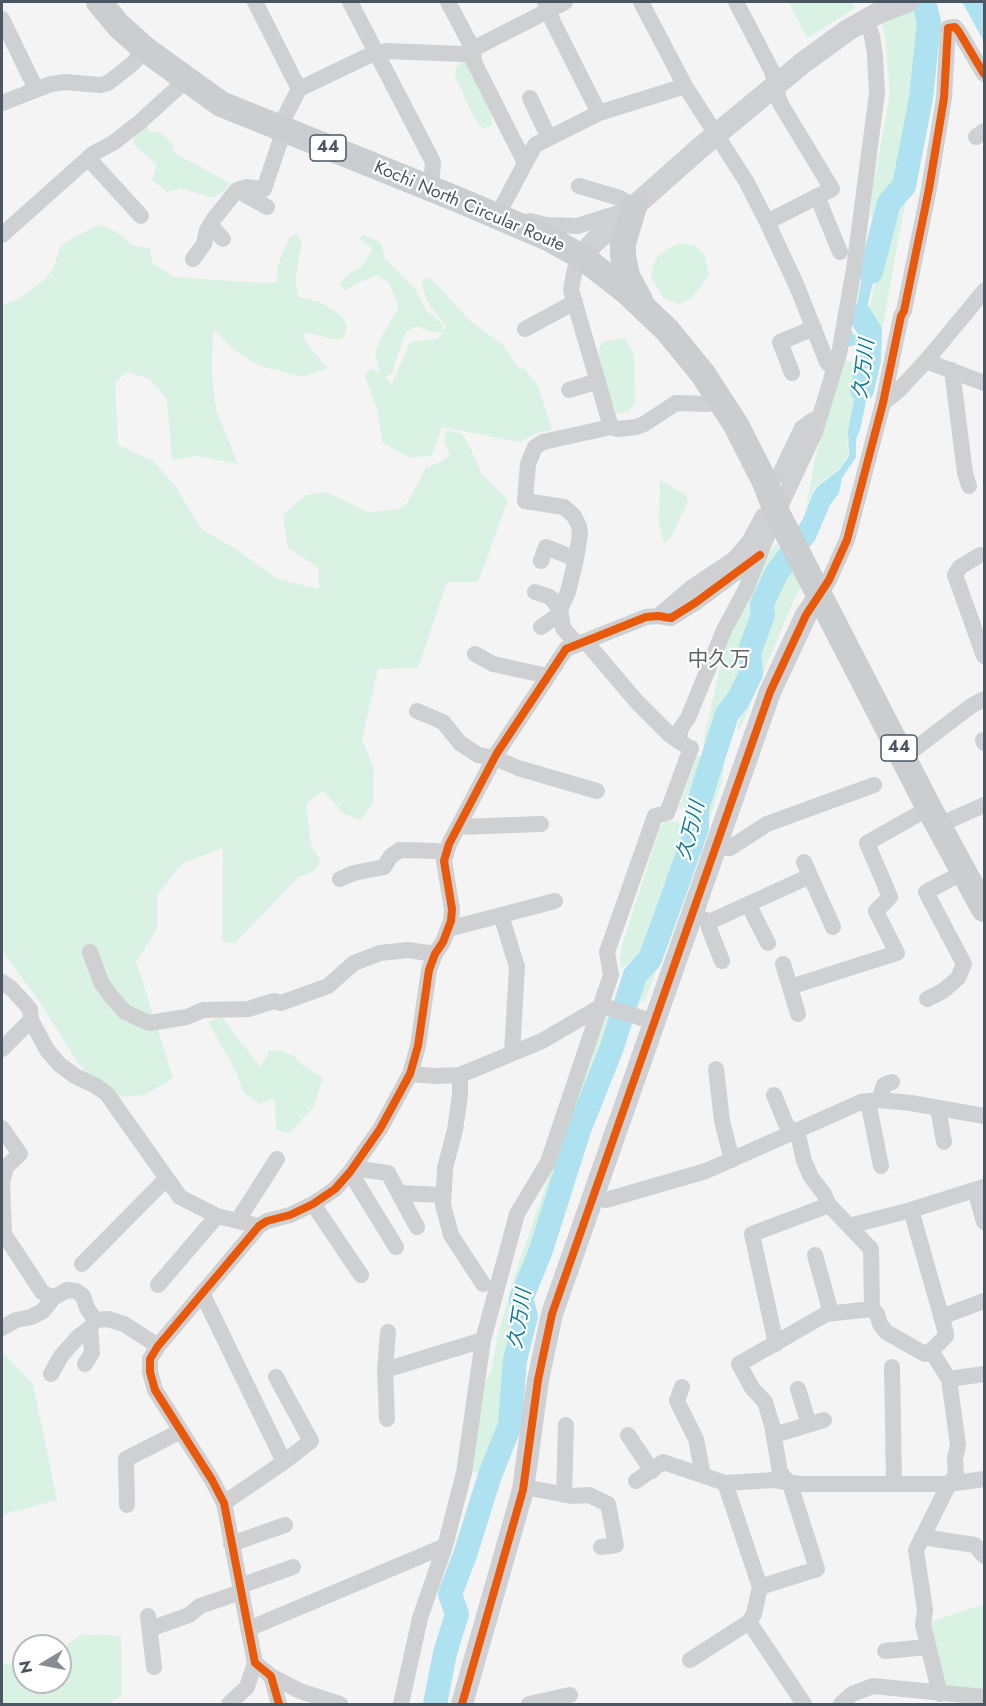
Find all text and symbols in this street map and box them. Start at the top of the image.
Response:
road number: 44 [310,135,346,161]
street label: Kochi North Circular Route [370,157,568,257]
water label: 久万川 [849,338,881,400]
district label: 中久万 [688,648,750,674]
road number: 44 [881,735,917,761]
water label: 久万川 [673,799,711,863]
water label: 久万川 [504,1287,538,1351]
north arrow [12,1634,72,1694]
text: N [13,1659,38,1675]

